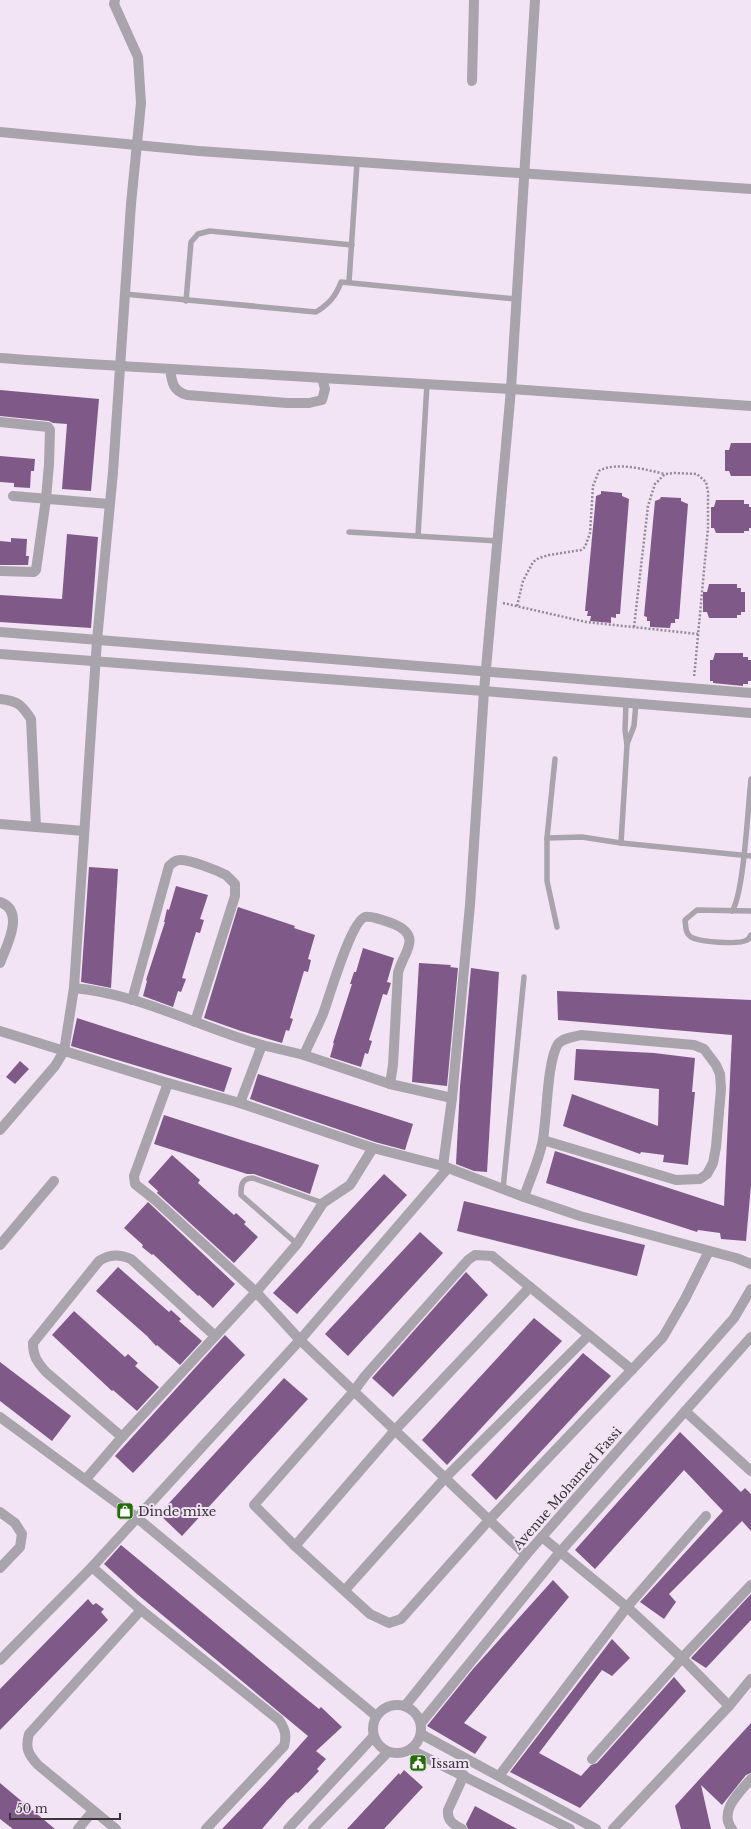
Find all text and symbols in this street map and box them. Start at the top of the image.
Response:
street label: Avenue Mohamed Fassi [509,1423,626,1554]
shop icon: Dinde mixe [115,1501,135,1521]
place label: Dinde mixe [138,1503,216,1520]
public building icon: Issam [408,1753,428,1773]
place label: Issam [431,1755,469,1772]
scale bar [10,1795,120,1821]
text: 50 m [16,1801,48,1816]

